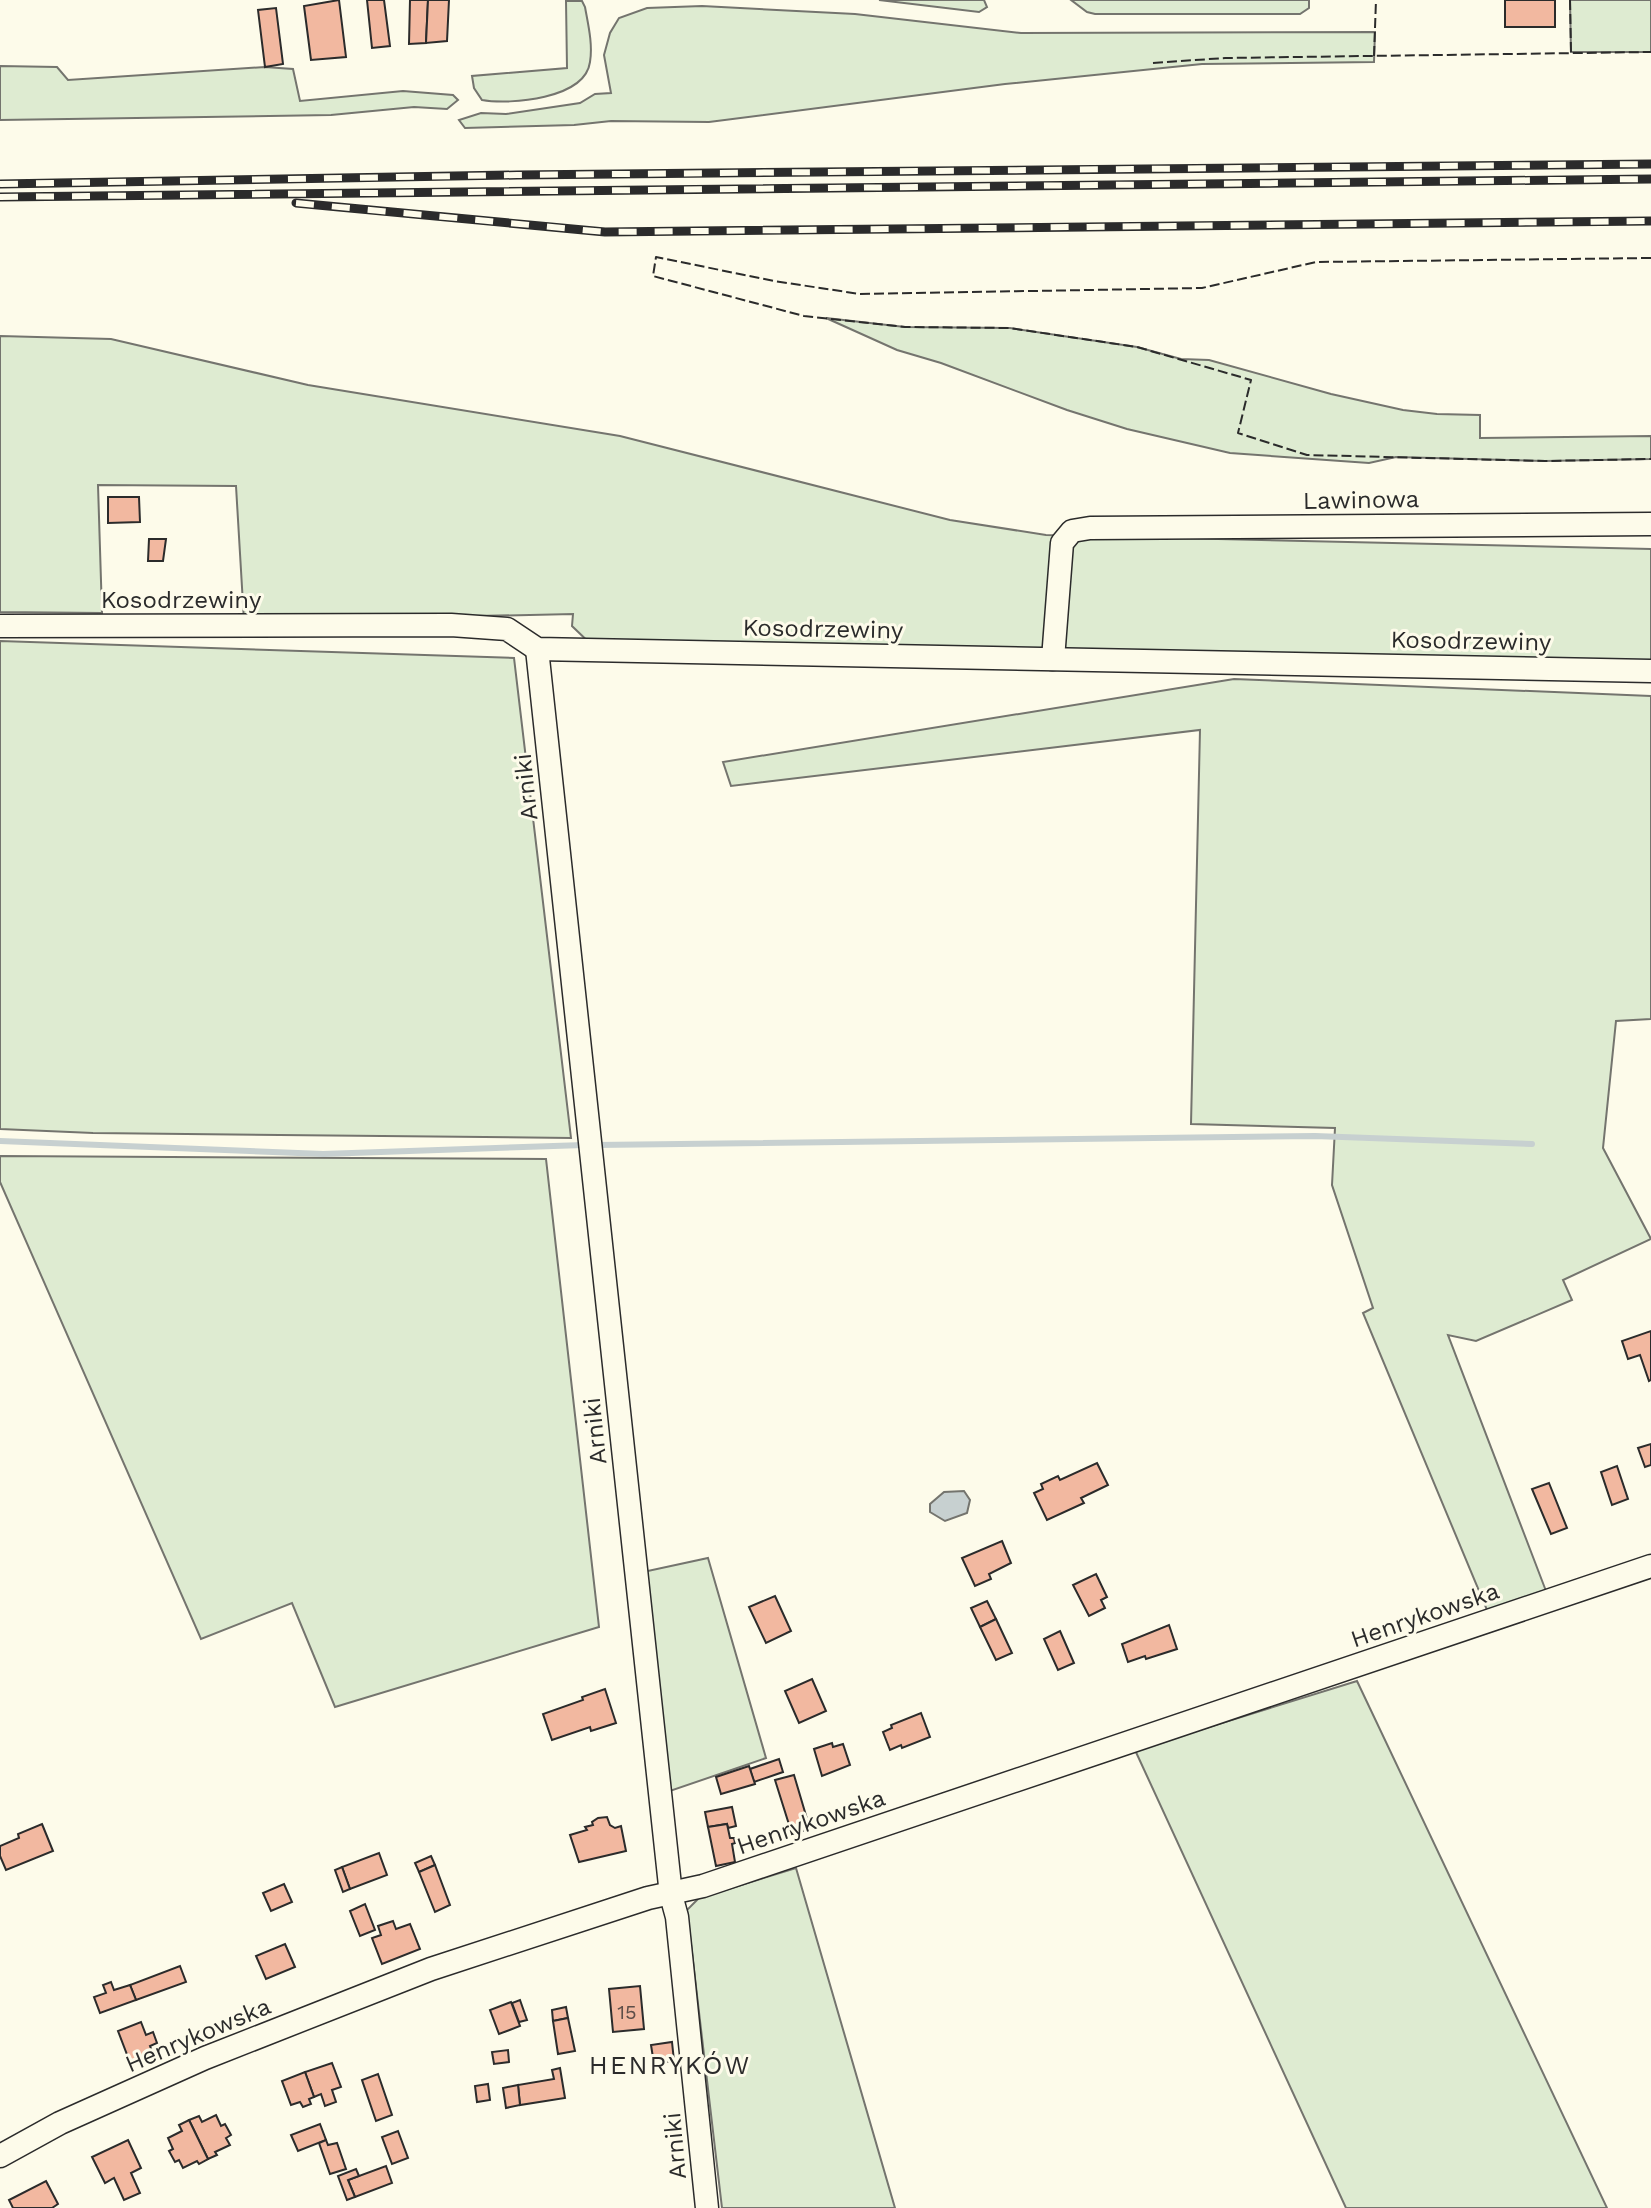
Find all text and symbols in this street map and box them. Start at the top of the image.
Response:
street label: Lawinowa [1303,485,1419,515]
street label: Kosodrzewiny [101,586,262,614]
street label: Kosodrzewiny [742,614,904,644]
street label: Kosodrzewiny [1390,626,1552,656]
street label: Arniki [509,752,543,822]
street label: Arniki [578,1396,612,1466]
street label: Henrykowska [1347,1577,1503,1653]
street label: Henrykowska [733,1784,889,1860]
street label: Henrykowska [121,1992,275,2078]
house number: 15 [617,2000,637,2024]
district label: HENRYKÓW [589,2050,751,2080]
street label: Arniki [658,2111,692,2181]

